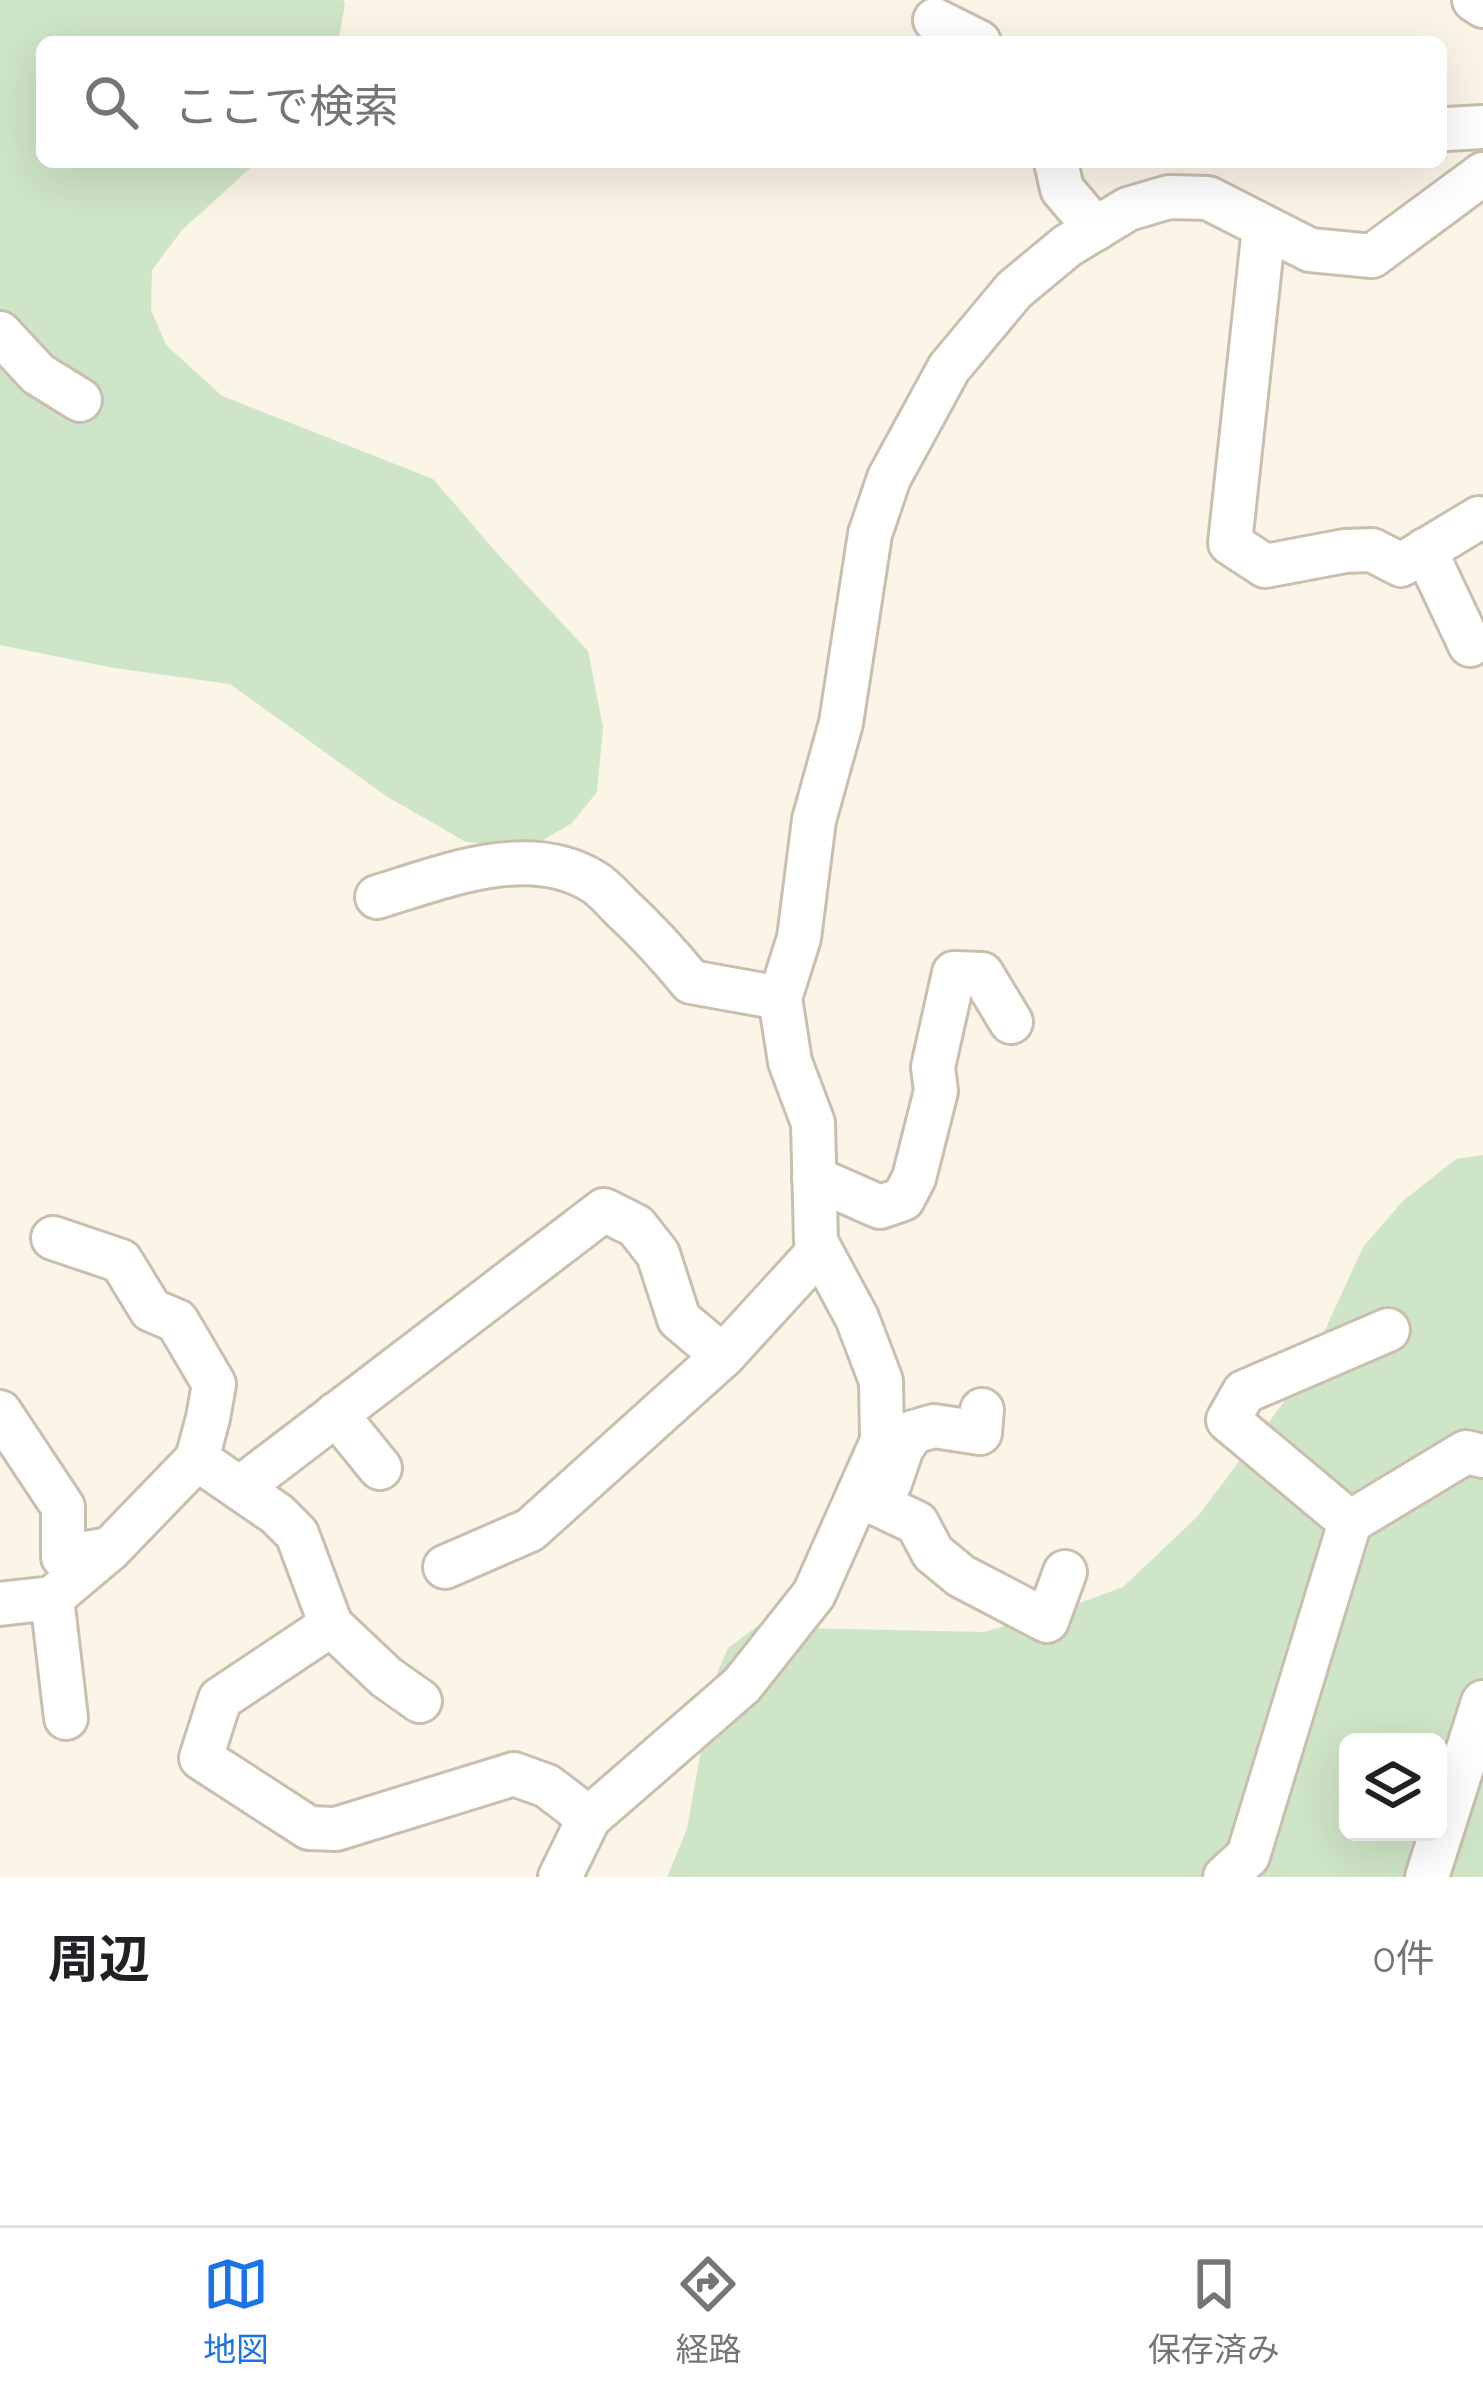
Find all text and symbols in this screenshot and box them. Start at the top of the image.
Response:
search box [36,36,1447,168]
icon: search [78,69,144,135]
text: ここで検索 [174,80,399,133]
map controls [1339,1733,1447,1841]
button: layers [1339,1733,1447,1841]
text: 周辺 [48,1929,150,1989]
text: 0件 [1372,1935,1435,1981]
tab: 地図 [203,2251,269,2371]
tab: 経路 [675,2251,741,2371]
tab: 保存済み [1148,2251,1280,2371]

